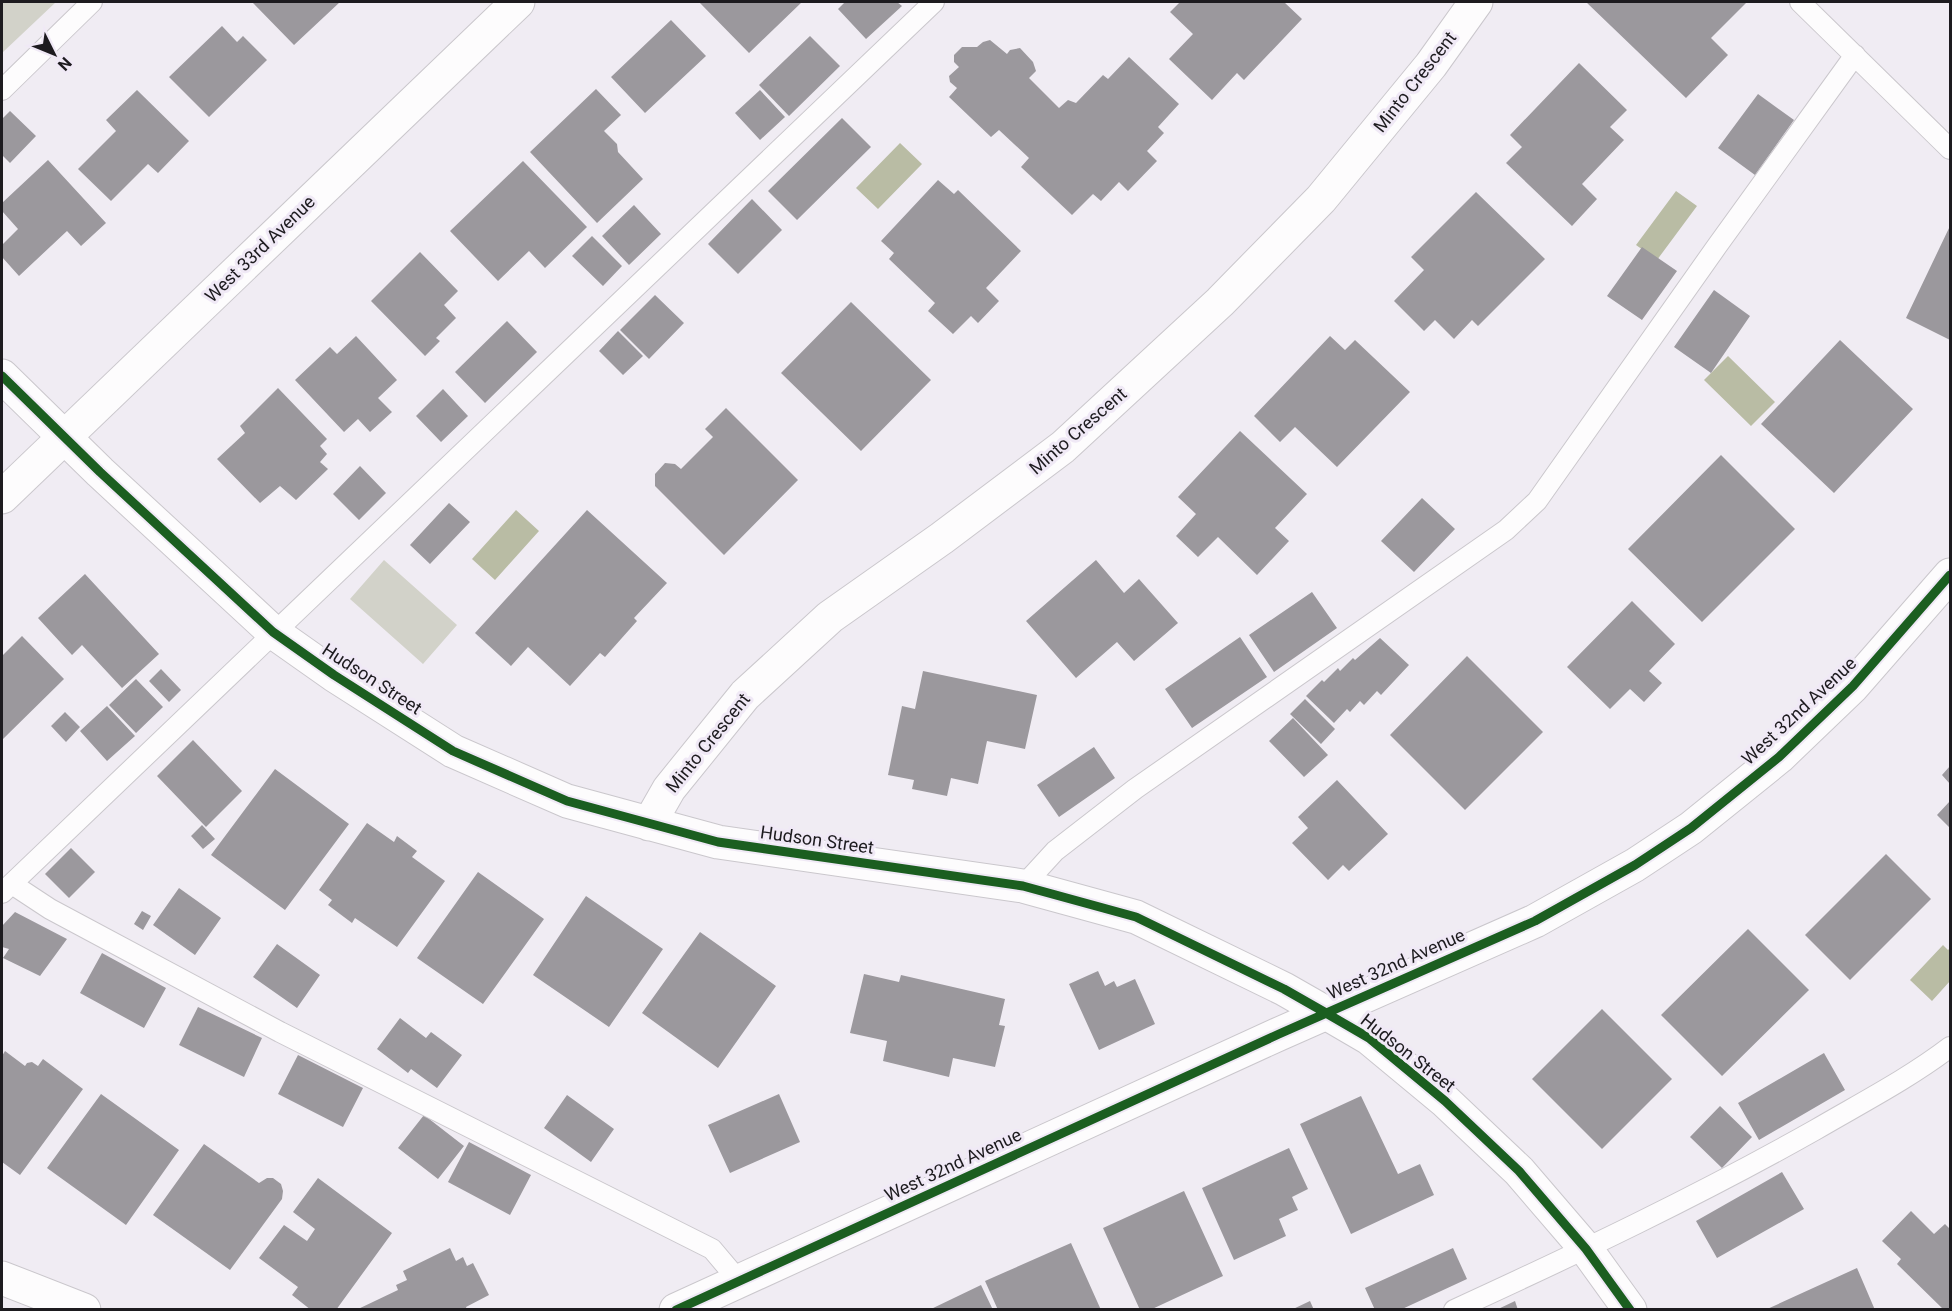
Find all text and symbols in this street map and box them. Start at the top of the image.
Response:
north arrow [24,24,84,84]
street label: Minto Crescent [1369,27,1460,136]
text: N [54,53,75,74]
street label: West 33rd Avenue [200,191,319,306]
street label: Minto Crescent [1025,383,1131,478]
street label: Hudson Street [319,639,426,719]
street label: West 32nd Avenue [1737,652,1860,769]
street label: Minto Crescent [661,689,754,797]
street label: Hudson Street [759,821,875,858]
street label: West 32nd Avenue [1324,924,1468,1003]
street label: Hudson Street [1357,1009,1460,1096]
street label: West 32nd Avenue [881,1124,1025,1205]

